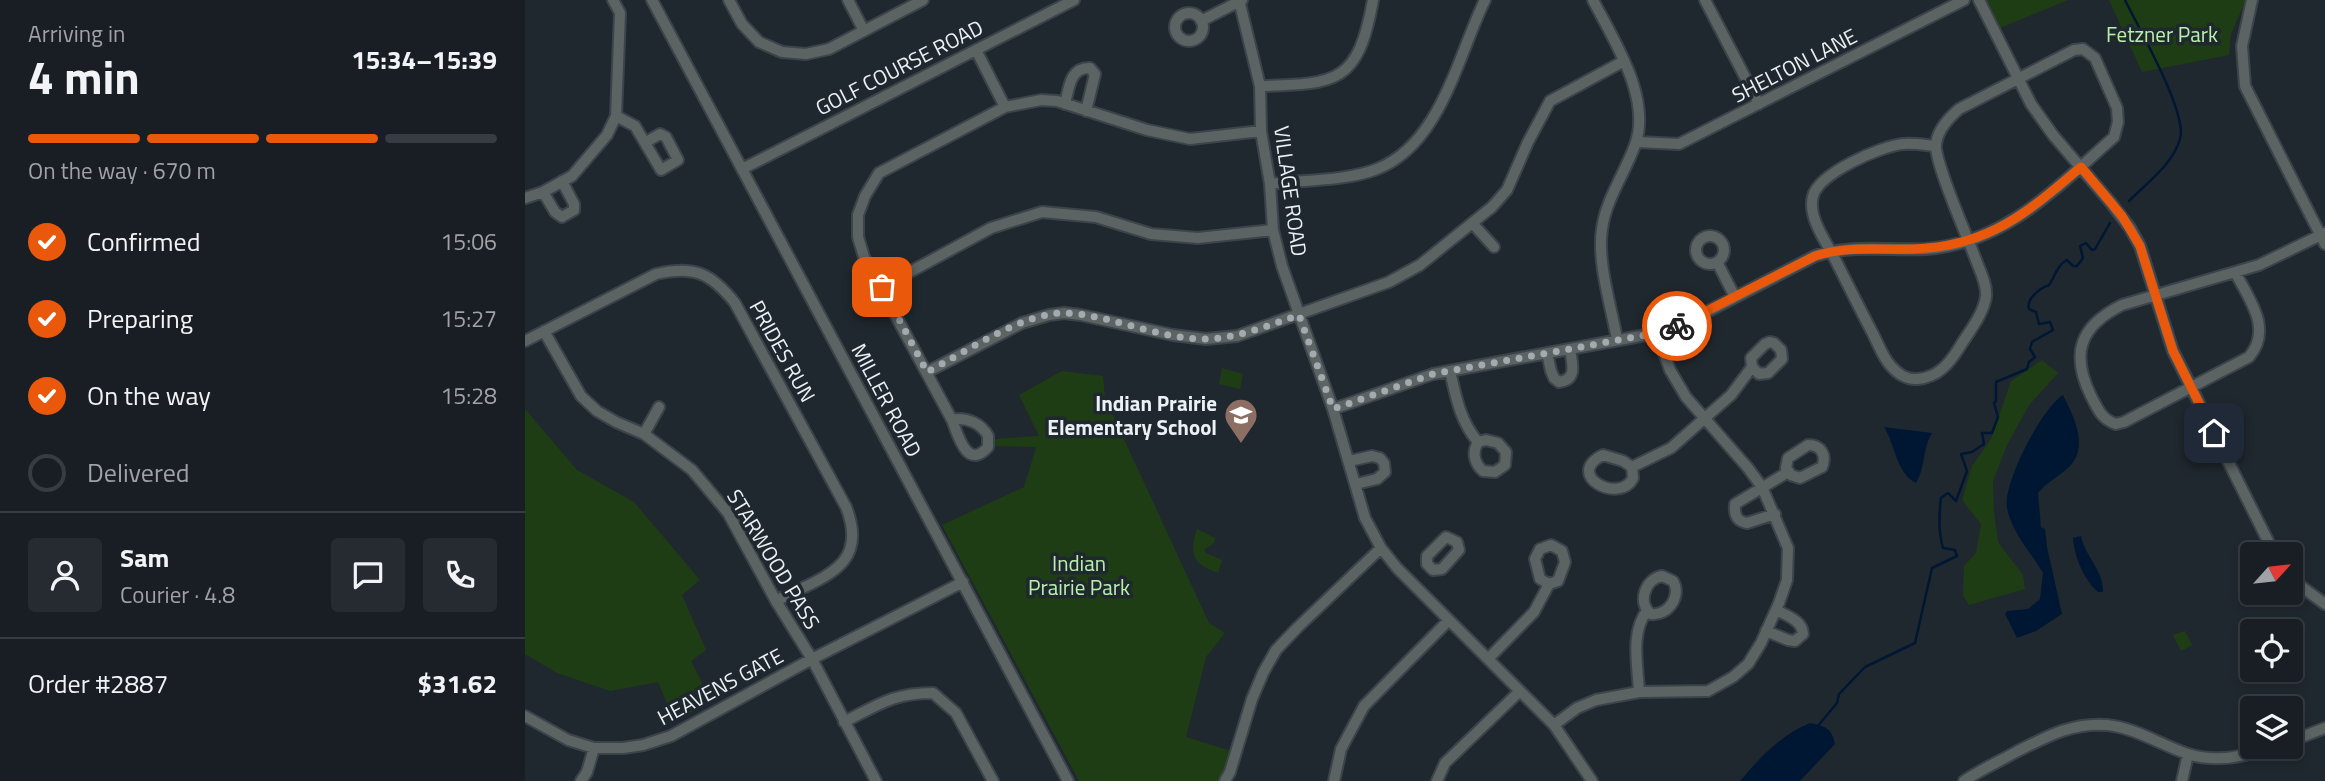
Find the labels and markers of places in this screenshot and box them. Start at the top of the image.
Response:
pin [852,257,912,317]
place label: Indian Prairie Elementary School [1047,387,1217,443]
school or university icon: Indian Prairie Elementary School [1222,396,1260,445]
pin [2184,403,2244,463]

